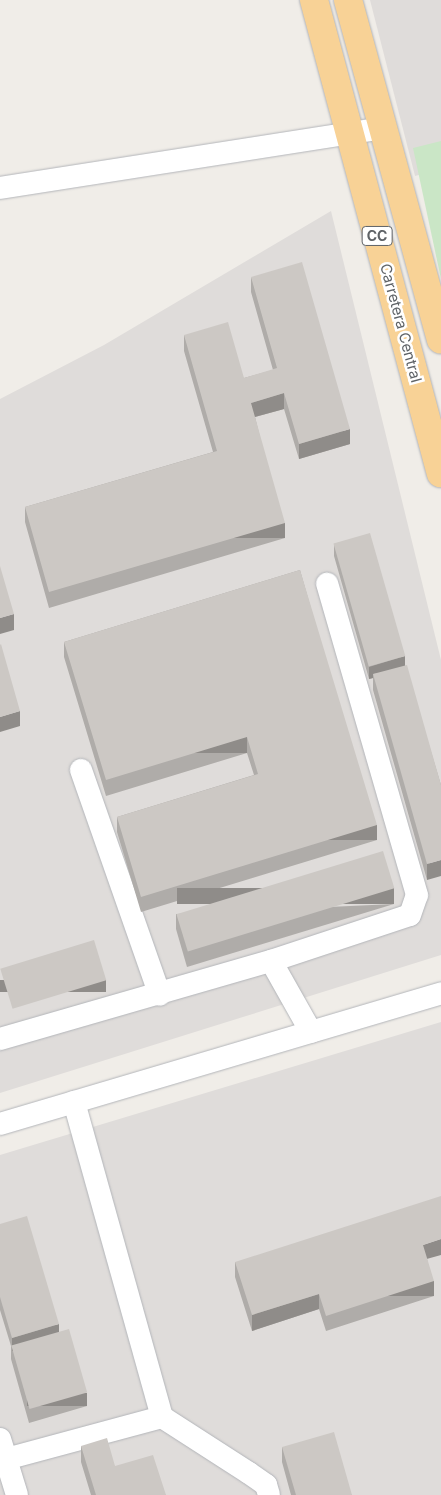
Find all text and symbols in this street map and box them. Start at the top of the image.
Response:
road number: CC [361,225,393,248]
street label: Carretera Central [376,262,426,384]

